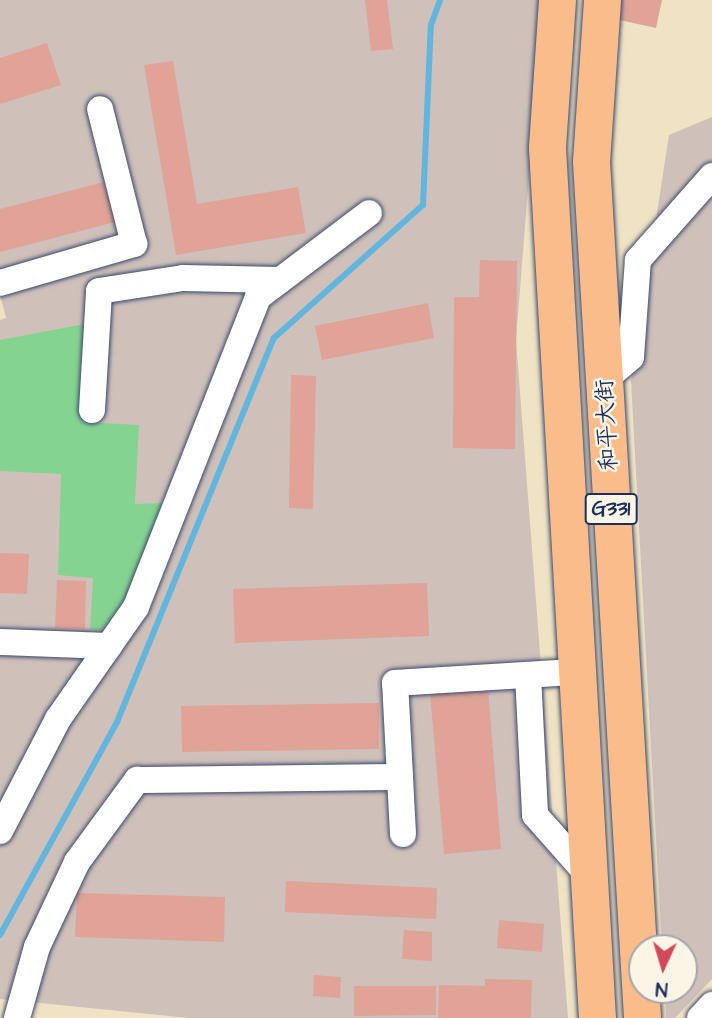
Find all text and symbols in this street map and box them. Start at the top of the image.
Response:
street label: 和平大街 [591,378,623,472]
road number: G331 [583,491,639,526]
north arrow [628,934,698,1004]
text: N [655,975,669,1002]

